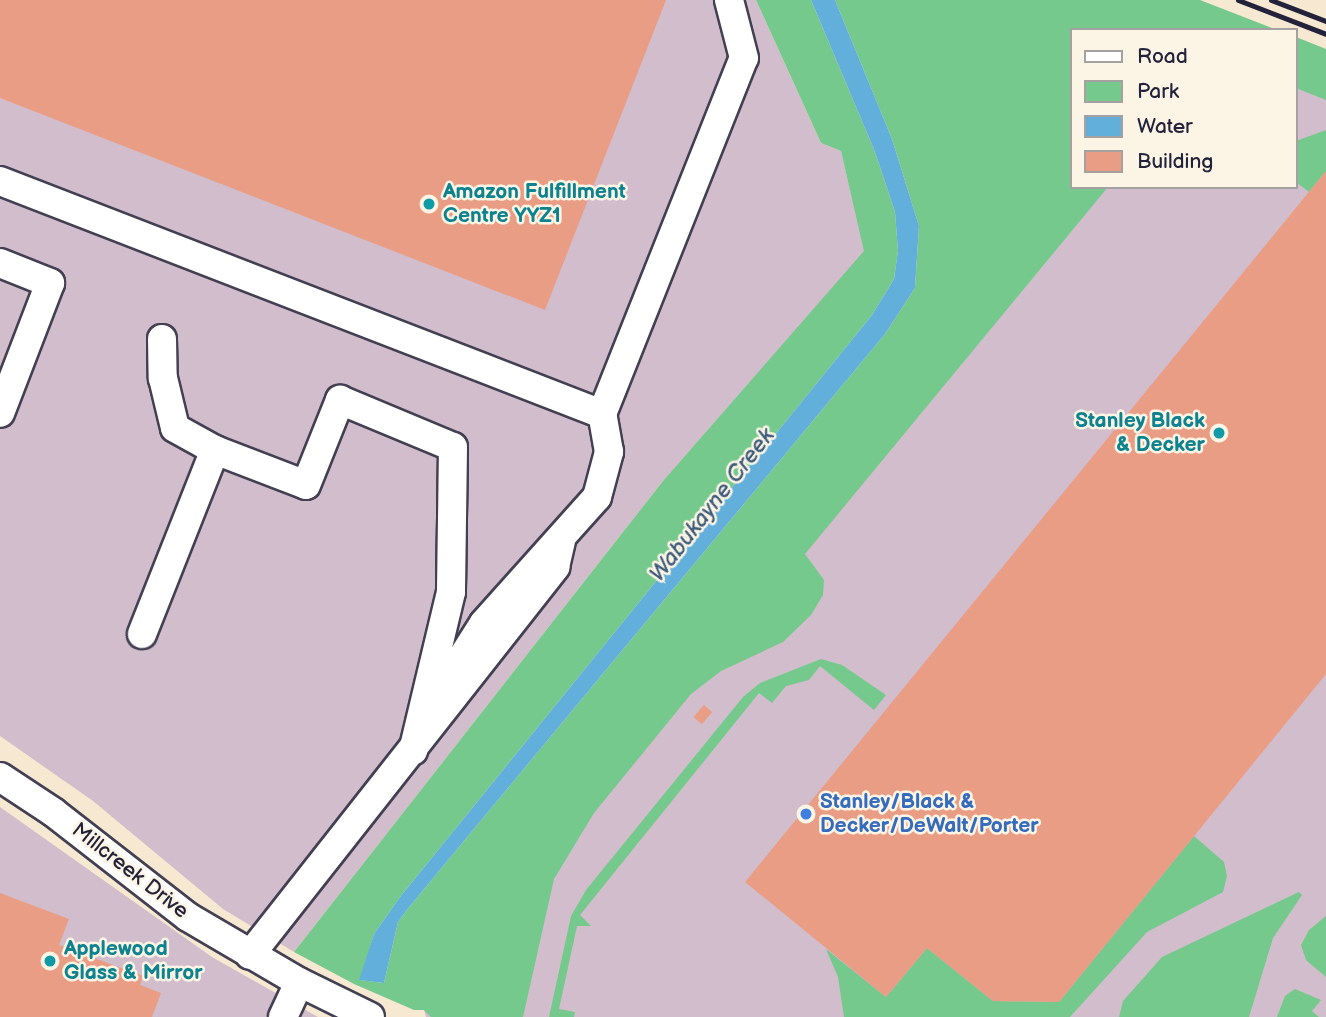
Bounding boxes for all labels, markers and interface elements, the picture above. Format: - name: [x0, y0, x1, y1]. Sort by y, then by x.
- legend: [1070, 28, 1298, 189]
- text: Road: [1137, 44, 1188, 69]
- text: Park: [1137, 79, 1179, 104]
- text: Water: [1137, 114, 1193, 139]
- text: Building: [1137, 149, 1213, 174]
- place label: Amazon Fulfillment Centre YYZ1: [443, 179, 626, 229]
- marker: Amazon Fulfillment Centre YYZ1: [421, 196, 437, 212]
- place label: Stanley Black & Decker: [1075, 408, 1205, 458]
- water label: Wabukayne Creek: [643, 423, 781, 587]
- marker: Stanley Black & Decker: [1211, 425, 1227, 441]
- place label: Stanley/Black & Decker/DeWalt/Porter: [820, 789, 1039, 839]
- marker: Stanley/Black & Decker/DeWalt/Porter: [798, 806, 814, 822]
- street label: Millcreek Drive: [67, 818, 193, 924]
- place label: Applewood Glass & Mirror: [64, 936, 203, 986]
- marker: Applewood Glass & Mirror: [42, 953, 58, 969]

